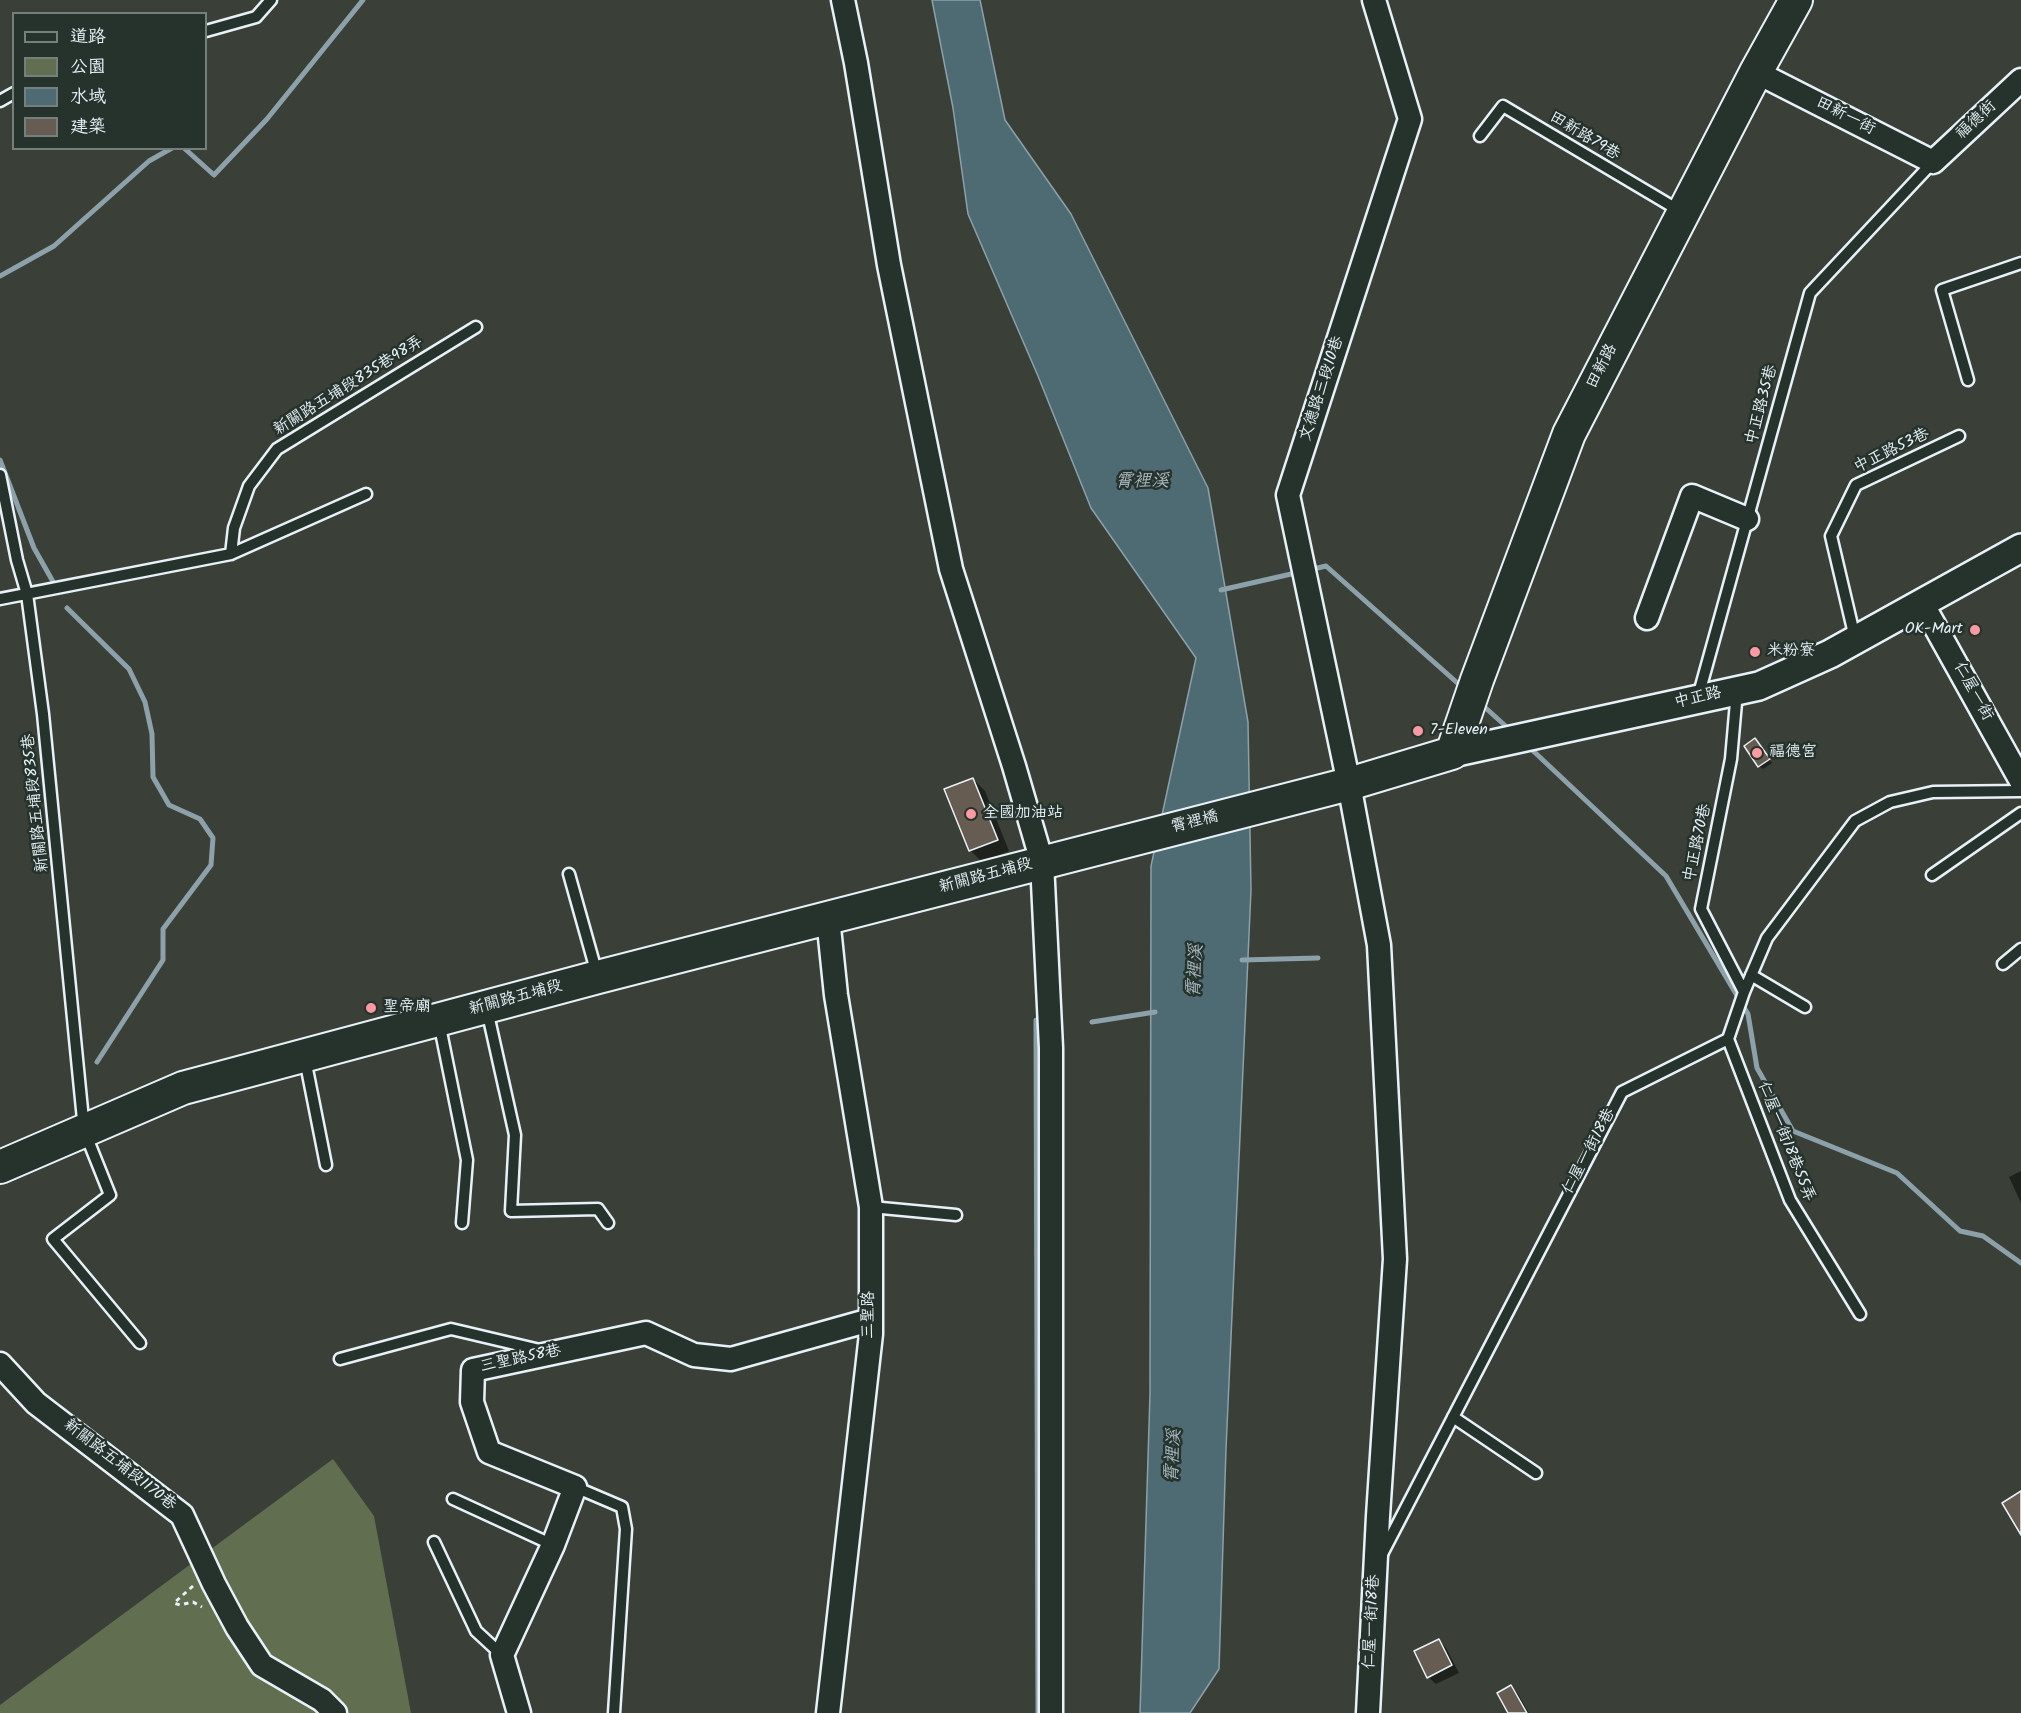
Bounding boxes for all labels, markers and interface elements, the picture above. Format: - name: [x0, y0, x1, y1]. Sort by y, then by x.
- legend: [12, 12, 207, 150]
- text: 道路: [70, 23, 106, 52]
- text: 公園: [70, 53, 106, 82]
- text: 水域: [70, 83, 106, 112]
- street label: 田新一街: [1812, 94, 1878, 140]
- street label: 福德街: [1953, 98, 2001, 144]
- street label: 田新路79巷: [1545, 108, 1623, 166]
- text: 建築: [70, 113, 106, 142]
- street label: 新關路五埔段835巷98弄: [271, 333, 427, 441]
- street label: 文德路三段10巷: [1297, 334, 1349, 444]
- street label: 田新路: [1584, 341, 1622, 393]
- street label: 中正路35巷: [1743, 363, 1783, 447]
- street label: 中正路53巷: [1851, 425, 1933, 479]
- water label: 霄裡溪: [1115, 472, 1169, 494]
- place label: OK-Mart: [1905, 620, 1963, 640]
- marker: OK-Mart: [1968, 623, 1982, 637]
- place label: 米粉寮: [1767, 642, 1815, 662]
- marker: 米粉寮: [1748, 645, 1762, 659]
- street label: 仁屋一街: [1948, 659, 1996, 725]
- street label: 中正路: [1672, 684, 1724, 714]
- place label: 7-Eleven: [1430, 721, 1488, 741]
- marker: 7-Eleven: [1411, 724, 1425, 738]
- street label: 新關路五埔段835巷: [20, 733, 54, 873]
- place label: 福德宮: [1769, 743, 1817, 763]
- marker: 福德宮: [1750, 746, 1764, 760]
- street label: 中正路70巷: [1681, 802, 1717, 884]
- place label: 全國加油站: [983, 804, 1063, 824]
- marker: 全國加油站: [964, 807, 978, 821]
- street label: 霄裡橋: [1169, 808, 1221, 838]
- street label: 新關路五埔段: [937, 855, 1035, 899]
- water label: 霄裡溪: [1185, 943, 1209, 999]
- street label: 新關路五埔段: [467, 977, 565, 1021]
- place label: 聖帝廟: [383, 998, 431, 1018]
- marker: 聖帝廟: [364, 1001, 378, 1015]
- street label: 仁屋一街18巷55弄: [1752, 1079, 1818, 1205]
- street label: 仁屋一街18巷: [1559, 1106, 1621, 1198]
- street label: 三聖路: [860, 1291, 880, 1339]
- street label: 三聖路58巷: [479, 1342, 563, 1378]
- street label: 新關路五埔段1170巷: [59, 1416, 179, 1516]
- water label: 霄裡溪: [1163, 1428, 1187, 1484]
- street label: 仁屋一街18巷: [1361, 1574, 1385, 1670]

